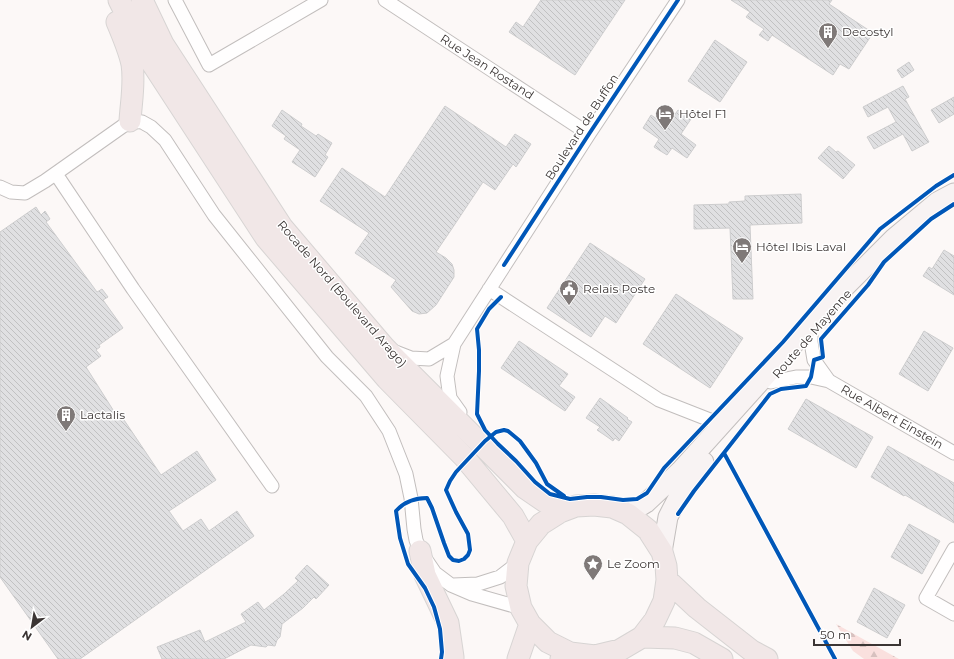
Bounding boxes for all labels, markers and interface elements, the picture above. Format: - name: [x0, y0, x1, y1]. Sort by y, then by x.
- building icon: Decostyl: [817, 21, 839, 49]
- place label: Decostyl: [842, 24, 893, 39]
- street label: Rue Jean Rostand: [438, 31, 537, 102]
- street label: Boulevard de Buffon: [542, 71, 622, 183]
- hotel icon: Hôtel F1: [654, 103, 676, 131]
- place label: Hôtel F1: [679, 106, 727, 121]
- street label: Rocade Nord (Boulevard Arago): [274, 217, 410, 370]
- hotel icon: Hôtel Ibis Laval: [731, 236, 753, 264]
- place label: Hôtel Ibis Laval: [756, 239, 846, 254]
- public building icon: Relais Poste: [558, 278, 580, 306]
- place label: Relais Poste: [583, 281, 655, 296]
- street label: Route de Mayenne: [769, 286, 854, 381]
- street label: Rue Albert Einstein: [838, 381, 946, 452]
- building icon: Lactalis: [55, 404, 77, 432]
- place label: Lactalis: [80, 407, 125, 422]
- place icon: Le Zoom: [582, 553, 604, 581]
- place label: Le Zoom: [607, 556, 660, 571]
- north arrow: [12, 607, 52, 647]
- scale bar: [814, 621, 900, 647]
- text: N: [19, 627, 34, 644]
- text: 50 m: [820, 627, 851, 642]

